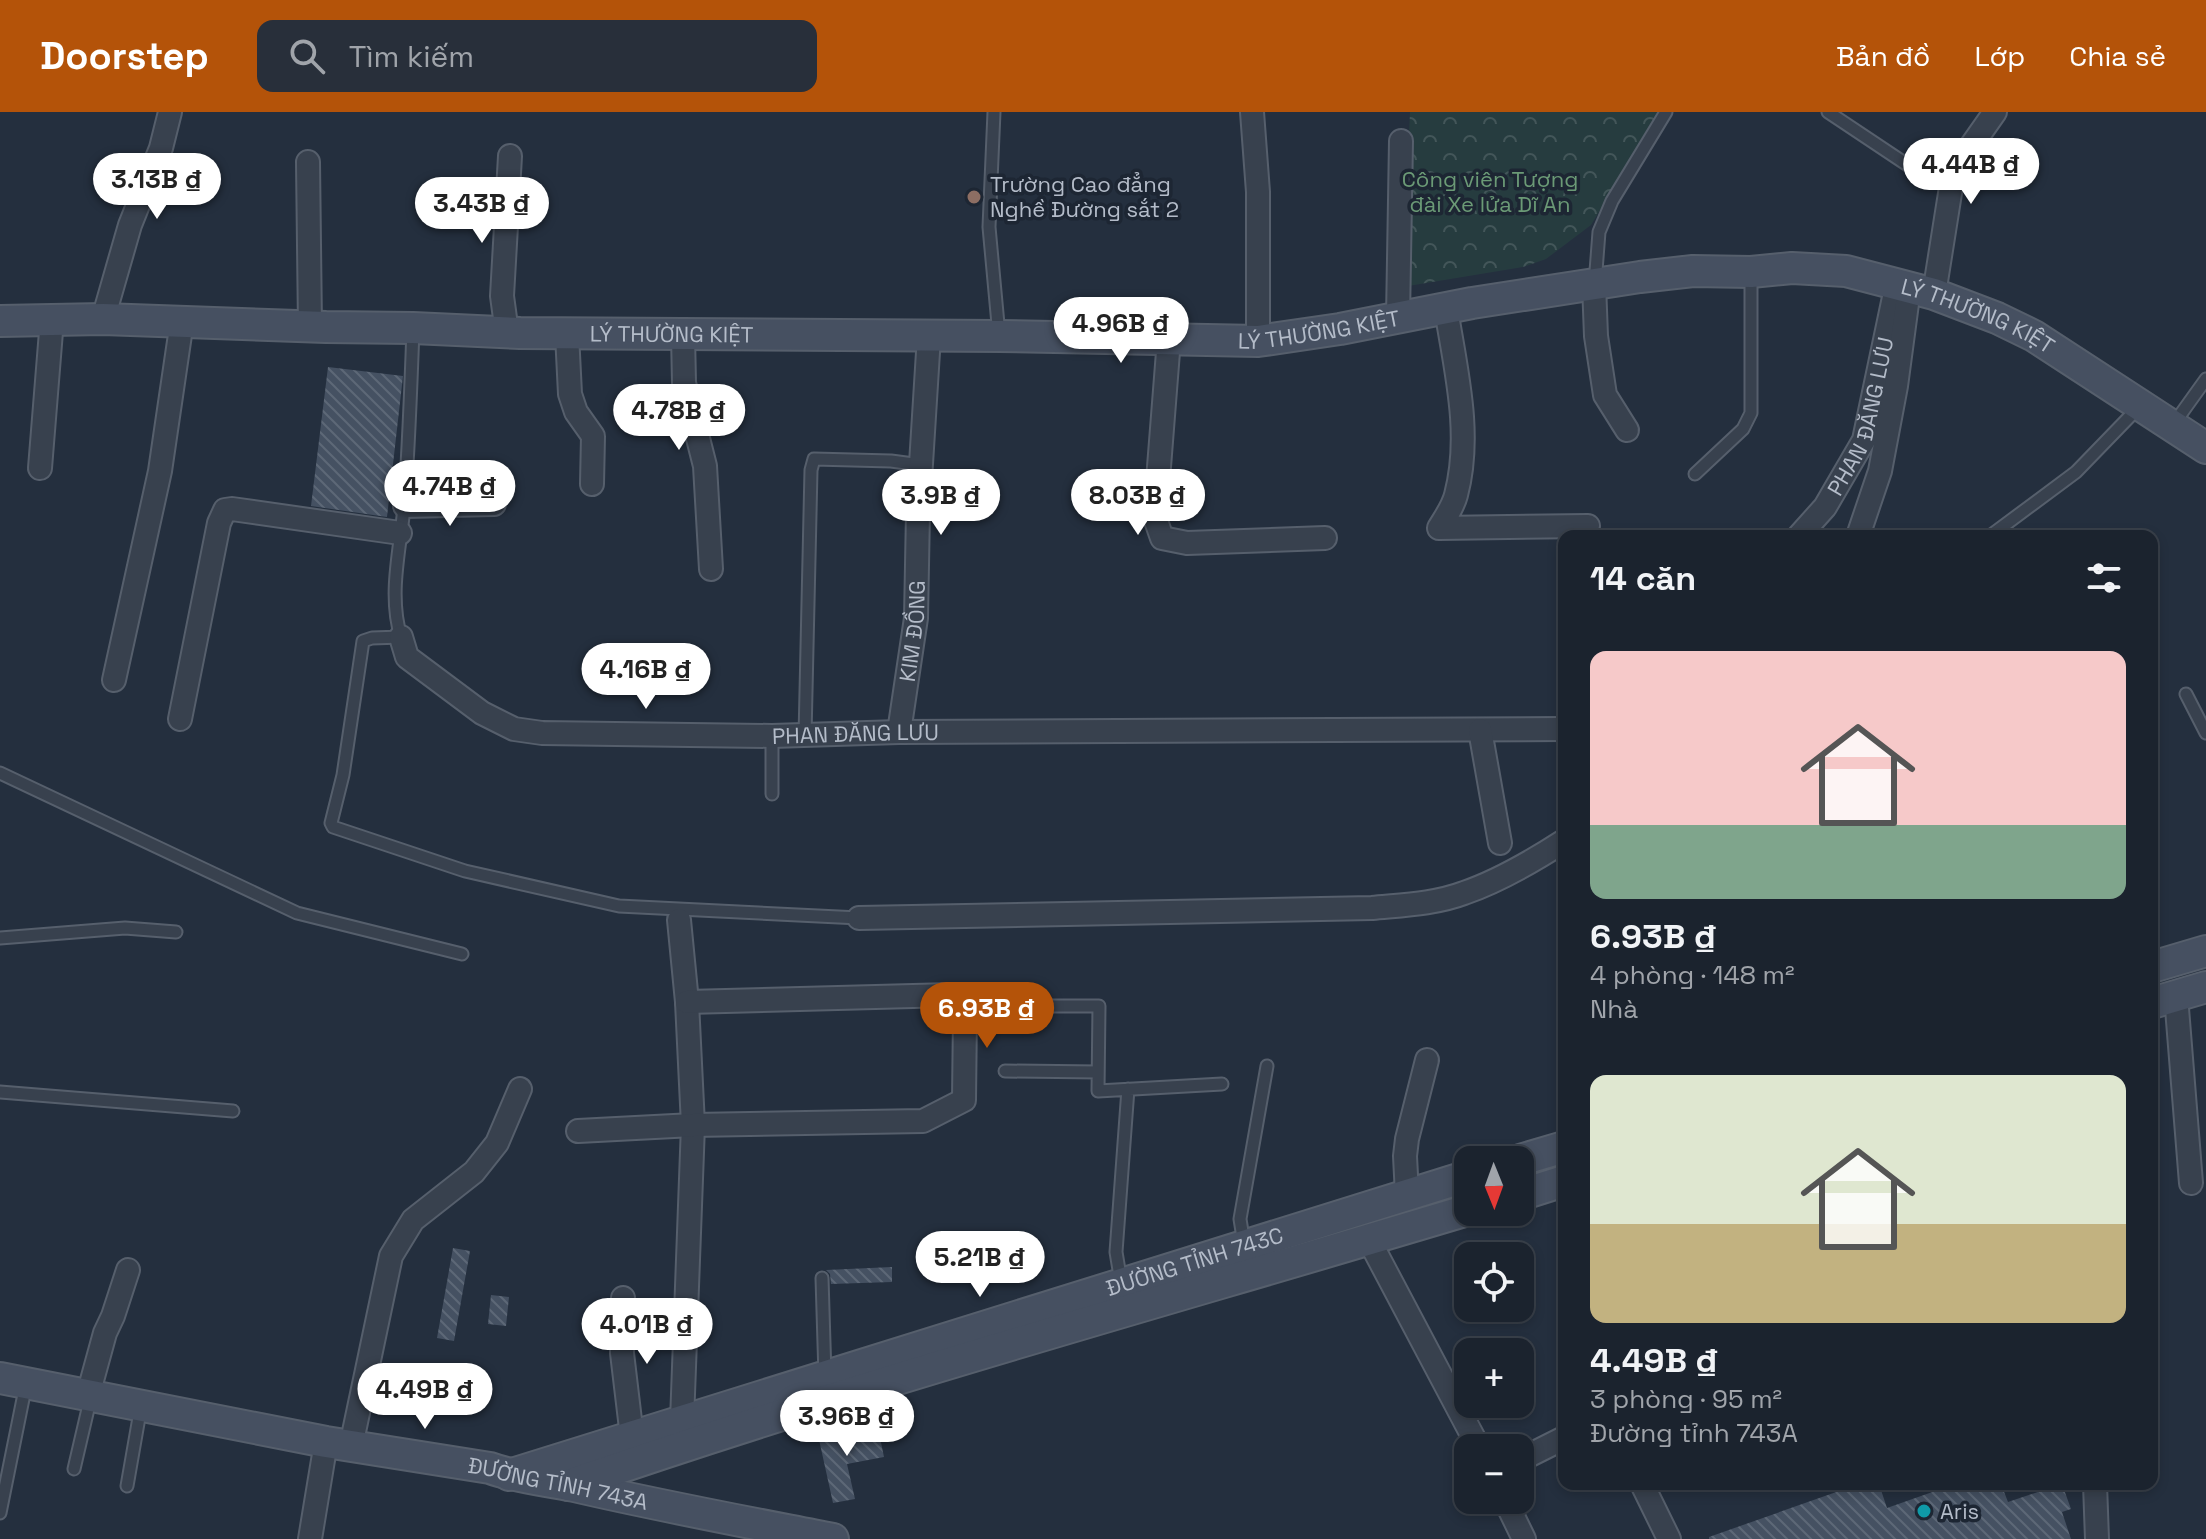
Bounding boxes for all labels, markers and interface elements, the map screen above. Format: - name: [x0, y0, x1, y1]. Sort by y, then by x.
- search box: [257, 20, 817, 92]
- text: Doorstep: [40, 32, 209, 80]
- icon: search: [285, 34, 329, 78]
- text: Tìm kiếm: [349, 37, 474, 76]
- text: Bản đồ: [1836, 38, 1930, 74]
- text: Lớp: [1974, 38, 2025, 74]
- text: Chia sẻ: [2069, 38, 2166, 74]
- pin: 4.44B ₫: [1897, 138, 2045, 206]
- text: 4.44B ₫: [1921, 147, 2021, 181]
- pin: 3.13B ₫: [83, 153, 231, 221]
- text: 3.13B ₫: [111, 162, 203, 196]
- park label: Công viên Tượng đài Xe lửa Dĩ An: [1402, 165, 1578, 218]
- place label: Trường Cao đẳng Nghề Đường sắt 2: [990, 170, 1179, 223]
- pin: 3.43B ₫: [408, 177, 556, 245]
- text: 3.43B ₫: [433, 186, 531, 220]
- marker: Trường Cao đẳng Nghề Đường sắt 2: [965, 188, 983, 206]
- street label: LÝ THƯỜNG KIỆT: [1898, 272, 2060, 360]
- pin: 4.96B ₫: [1047, 297, 1195, 365]
- street label: LÝ THƯỜNG KIỆT: [1238, 304, 1402, 355]
- text: 4.96B ₫: [1072, 306, 1170, 340]
- street label: LÝ THƯỜNG KIỆT: [590, 319, 754, 348]
- street label: PHAN ĐĂNG LƯU: [1821, 334, 1899, 501]
- pin: 4.78B ₫: [605, 384, 753, 452]
- text: 4.78B ₫: [631, 393, 727, 427]
- pin: 4.74B ₫: [376, 460, 524, 528]
- text: 4.74B ₫: [402, 469, 498, 503]
- pin: 3.9B ₫: [876, 469, 1006, 537]
- pin: 8.03B ₫: [1064, 469, 1212, 537]
- text: 3.9B ₫: [900, 478, 982, 512]
- text: 8.03B ₫: [1089, 478, 1187, 512]
- icon: filters: [2082, 556, 2126, 600]
- text: 14 căn: [1590, 557, 1696, 600]
- street label: KIM ĐỒNG: [893, 580, 931, 684]
- pin: 4.16B ₫: [572, 643, 720, 711]
- text: 4.16B ₫: [600, 652, 692, 686]
- icon: home: [1786, 703, 1930, 847]
- street label: PHAN ĐĂNG LƯU: [772, 718, 939, 750]
- text: 6.93B ₫: [1590, 915, 1718, 958]
- text: 4 phòng · 148 m²: [1590, 958, 1794, 992]
- pin: 6.93B ₫: [913, 982, 1061, 1050]
- text: 6.93B ₫: [938, 991, 1036, 1025]
- text: Nhà: [1590, 992, 1638, 1026]
- icon: home: [1786, 1127, 1930, 1271]
- north arrow: [1454, 1146, 1534, 1226]
- map controls: [1454, 1146, 1534, 1514]
- street label: ĐƯỜNG TỈNH 743C: [1102, 1221, 1286, 1302]
- pin: 5.21B ₫: [906, 1231, 1054, 1299]
- text: 5.21B ₫: [934, 1240, 1026, 1274]
- button: locate: [1454, 1242, 1534, 1322]
- pin: 4.01B ₫: [573, 1298, 721, 1366]
- text: 4.01B ₫: [600, 1307, 694, 1341]
- button: +: [1454, 1338, 1534, 1418]
- text: 4.49B ₫: [1590, 1339, 1720, 1382]
- pin: 4.49B ₫: [351, 1363, 499, 1431]
- text: 4.49B ₫: [375, 1372, 475, 1406]
- text: 3 phòng · 95 m²: [1590, 1382, 1782, 1416]
- pin: 3.96B ₫: [773, 1390, 921, 1458]
- text: 3.96B ₫: [798, 1399, 896, 1433]
- text: Đường tỉnh 743A: [1590, 1416, 1798, 1450]
- button: −: [1454, 1434, 1534, 1514]
- street label: ĐƯỜNG TỈNH 743A: [466, 1451, 651, 1516]
- place label: Aris: [1940, 1497, 1979, 1525]
- marker: Aris: [1915, 1502, 1933, 1520]

